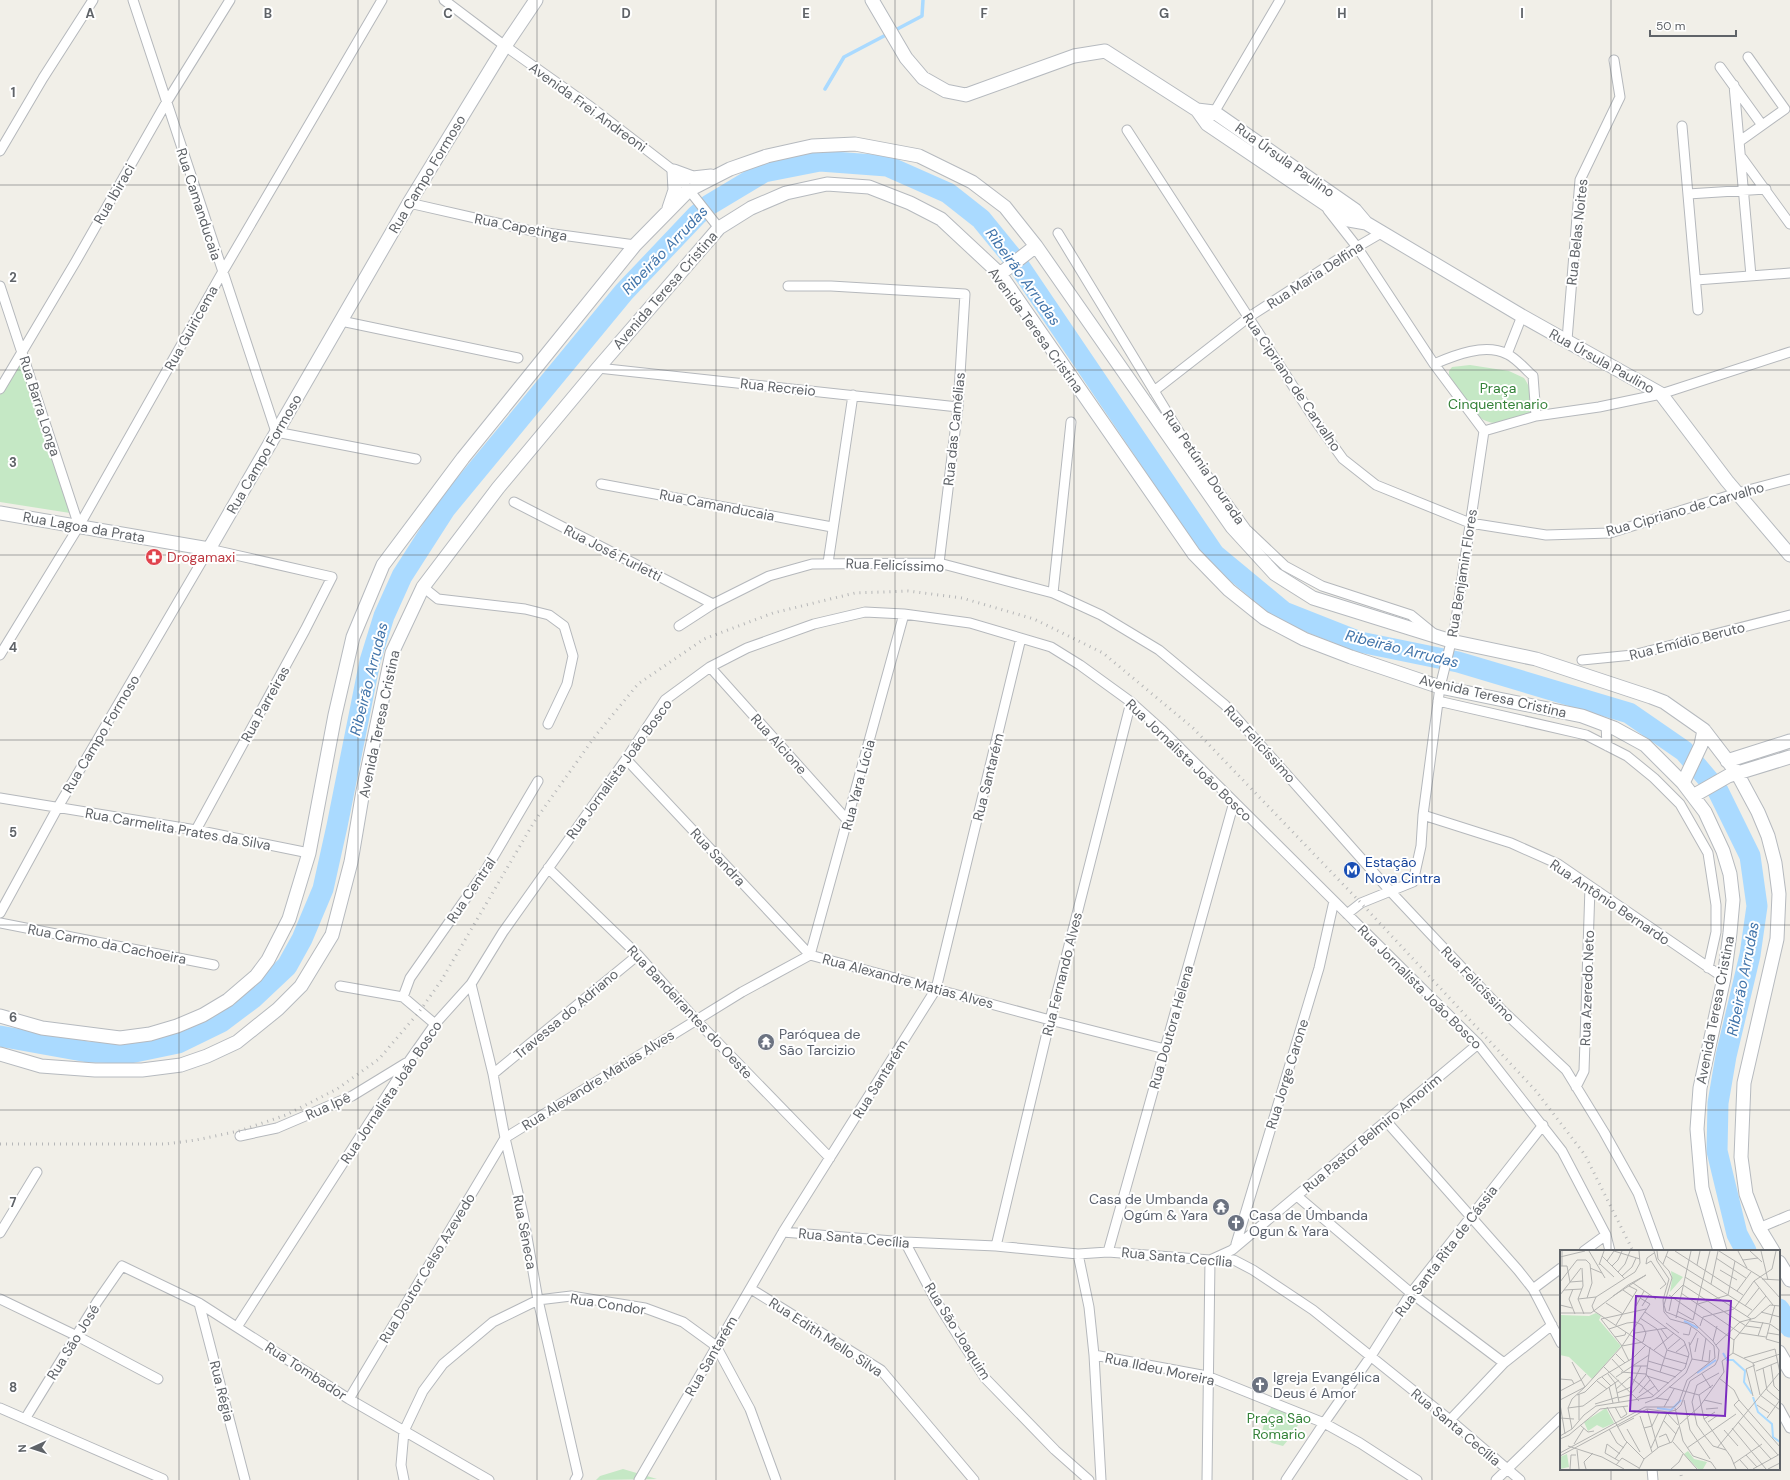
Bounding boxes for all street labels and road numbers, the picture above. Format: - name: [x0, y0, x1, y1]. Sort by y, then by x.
- street label: Avenida Frei Andreoni: [526, 58, 650, 156]
- street label: Rua Campo Formoso: [384, 111, 470, 237]
- street label: Rua Úrsula Paulino: [1232, 119, 1338, 201]
- street label: Rua Camanducaia: [172, 146, 226, 262]
- street label: Rua Ibiraci: [89, 160, 139, 228]
- street label: Rua Belas Noites: [1562, 178, 1592, 286]
- street label: Rua Capetinga: [473, 209, 569, 245]
- street label: Avenida Teresa Cristina: [609, 227, 721, 353]
- street label: Rua Maria Delfina: [1263, 237, 1367, 313]
- street label: Avenida Teresa Cristina: [984, 264, 1088, 396]
- street label: Rua Guiricema: [160, 282, 222, 374]
- street label: Rua Cipriano de Carvalho: [1239, 309, 1345, 455]
- street label: Rua Úrsula Paulino: [1546, 325, 1658, 397]
- street label: Rua Barra Longa: [15, 354, 65, 458]
- street label: Rua das Camélias: [939, 371, 969, 487]
- street label: Rua Recreio: [739, 374, 817, 400]
- street label: Rua Campo Formoso: [222, 391, 306, 517]
- street label: Rua Petúnia Dourada: [1159, 406, 1249, 528]
- street label: Rua Cipriano de Carvalho: [1604, 478, 1766, 540]
- street label: Rua Camanducaia: [658, 485, 776, 525]
- street label: Rua Lagoa da Prata: [21, 507, 147, 547]
- street label: Rua Benjamin Flores: [1443, 508, 1481, 638]
- street label: Rua José Furletti: [561, 521, 665, 585]
- street label: Rua Felicíssimo: [845, 554, 945, 576]
- street label: Rua Emídio Beruto: [1627, 618, 1747, 664]
- street label: Avenida Teresa Cristina: [355, 648, 403, 800]
- street label: Rua Parreiras: [237, 663, 293, 745]
- street label: Avenida Teresa Cristina: [1418, 670, 1568, 722]
- street label: Rua Campo Formoso: [58, 671, 144, 797]
- street label: Rua Jornalista João Bosco: [562, 695, 676, 843]
- street label: Rua Jornalista João Bosco: [1122, 695, 1256, 825]
- street label: Rua Felicíssimo: [1220, 701, 1300, 787]
- street label: Rua Alcione: [747, 710, 811, 778]
- street label: Rua Santarém: [968, 731, 1008, 823]
- street label: Rua Yara Lúcia: [837, 738, 879, 832]
- street label: Rua Carmelita Prates da Silva: [84, 804, 272, 854]
- street label: Rua Sandra: [687, 824, 749, 890]
- street label: Rua Central: [443, 854, 499, 926]
- street label: Rua Antônio Bernardo: [1546, 855, 1674, 949]
- street label: Rua Fernando Alves: [1038, 910, 1086, 1038]
- street label: Rua Carmo da Cachoeira: [26, 920, 188, 968]
- street label: Rua Jornalista João Bosco: [1354, 921, 1486, 1053]
- street label: Rua Azeredo Neto: [1576, 930, 1598, 1046]
- street label: Avenida Teresa Cristina: [1692, 934, 1738, 1086]
- street label: Rua Bandeirantes do Oeste: [623, 941, 757, 1083]
- street label: Rua Felicíssimo: [1437, 942, 1519, 1026]
- street label: Rua Alexandre Matias Alves: [820, 949, 996, 1013]
- street label: Rua Doutora Helena: [1145, 963, 1197, 1091]
- street label: Travessa do Adriano: [510, 965, 622, 1063]
- street label: Rua Jornalista João Bosco: [336, 1017, 446, 1167]
- street label: Rua Jorge Carone: [1262, 1017, 1312, 1131]
- street label: Rua Alexandre Matias Alves: [518, 1026, 678, 1134]
- street label: Rua Santarém: [849, 1036, 911, 1122]
- street label: Rua Pastor Belmiro Amorim: [1299, 1070, 1445, 1196]
- street label: Rua Ipê: [303, 1088, 353, 1124]
- street label: Rua Santa Rita de Cássia: [1391, 1182, 1501, 1320]
- street label: Rua Doutor Celso Azevedo: [375, 1190, 479, 1346]
- street label: Rua Sêneca: [509, 1193, 541, 1271]
- street label: Rua Santa Cecília: [798, 1224, 910, 1252]
- street label: Rua Santa Cecília: [1121, 1243, 1233, 1271]
- street label: Rua São Joaquim: [921, 1279, 995, 1383]
- street label: Rua Condor: [569, 1289, 647, 1319]
- street label: Rua Edith Mello Silva: [766, 1293, 886, 1381]
- street label: Rua São José: [43, 1301, 103, 1383]
- street label: Rua Santarém: [681, 1313, 741, 1399]
- street label: Rua Tombador: [262, 1338, 350, 1404]
- street label: Rua Ildeu Moreira: [1104, 1349, 1216, 1389]
- street label: Rua Régia: [206, 1359, 238, 1423]
- street label: Rua Santa Cecília: [1408, 1384, 1504, 1470]

